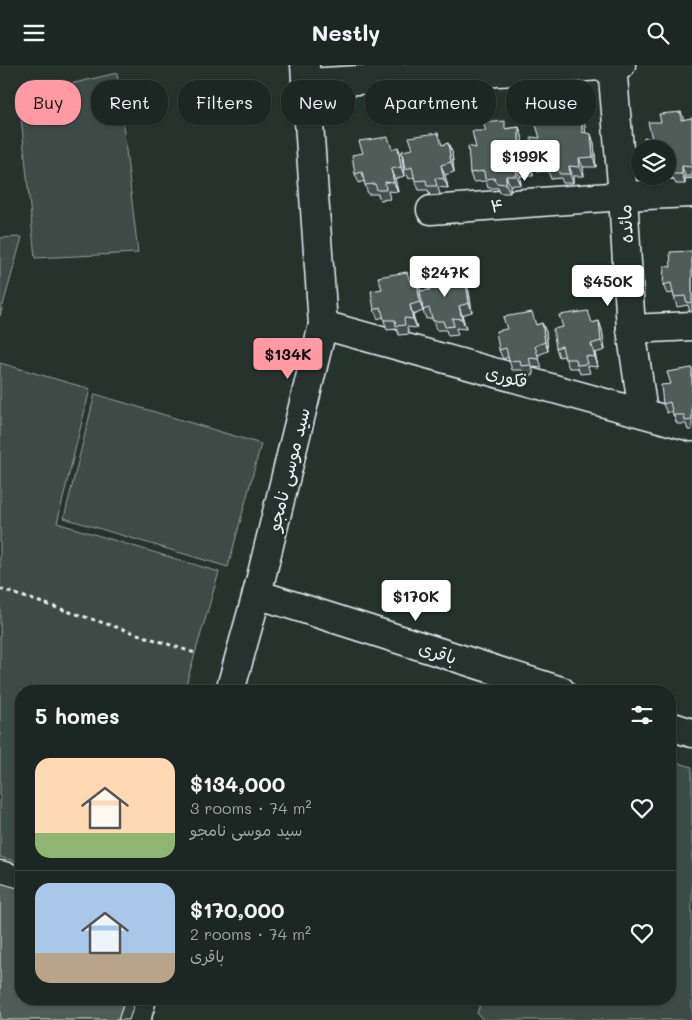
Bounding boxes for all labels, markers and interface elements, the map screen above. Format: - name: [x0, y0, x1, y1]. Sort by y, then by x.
- text: Nestly: [312, 18, 380, 47]
- icon: menu: [20, 19, 48, 47]
- icon: search: [644, 19, 672, 47]
- chip: Buy: [15, 80, 81, 125]
- chip: Rent: [91, 80, 168, 125]
- chip: Filters: [178, 80, 271, 125]
- chip: New: [281, 80, 355, 125]
- chip: Apartment: [365, 80, 496, 125]
- chip: House: [506, 80, 596, 125]
- pin: $199K: [490, 139, 560, 182]
- map controls: [631, 140, 676, 185]
- button: layers: [631, 140, 676, 185]
- text: $199K: [502, 145, 548, 166]
- street label: ۴: [489, 193, 505, 217]
- street label: مائده: [612, 204, 638, 244]
- pin: $247K: [410, 255, 480, 298]
- text: $247K: [421, 261, 469, 282]
- pin: $450K: [573, 265, 643, 307]
- text: $450K: [583, 270, 633, 291]
- pin: $134K: [253, 337, 323, 380]
- text: $134K: [264, 343, 312, 364]
- street label: فکوری: [483, 359, 531, 393]
- street label: سید موسی نامجو: [261, 405, 315, 535]
- pin: $170K: [381, 579, 451, 622]
- text: $170K: [393, 585, 439, 606]
- street label: باقری: [416, 635, 460, 669]
- icon: filters: [628, 701, 656, 729]
- text: 5 homes: [35, 702, 120, 729]
- text: $134,000: [190, 770, 285, 797]
- icon: home: [75, 778, 135, 838]
- icon: heart: [628, 794, 656, 822]
- text: 3 rooms · 74 m²: [190, 797, 311, 818]
- text: سید موسی نامجو: [190, 819, 302, 840]
- text: $170,000: [190, 896, 284, 923]
- icon: home: [75, 903, 135, 963]
- icon: heart: [628, 919, 656, 947]
- text: 2 rooms · 74 m²: [190, 923, 311, 944]
- text: باقری: [190, 945, 224, 966]

